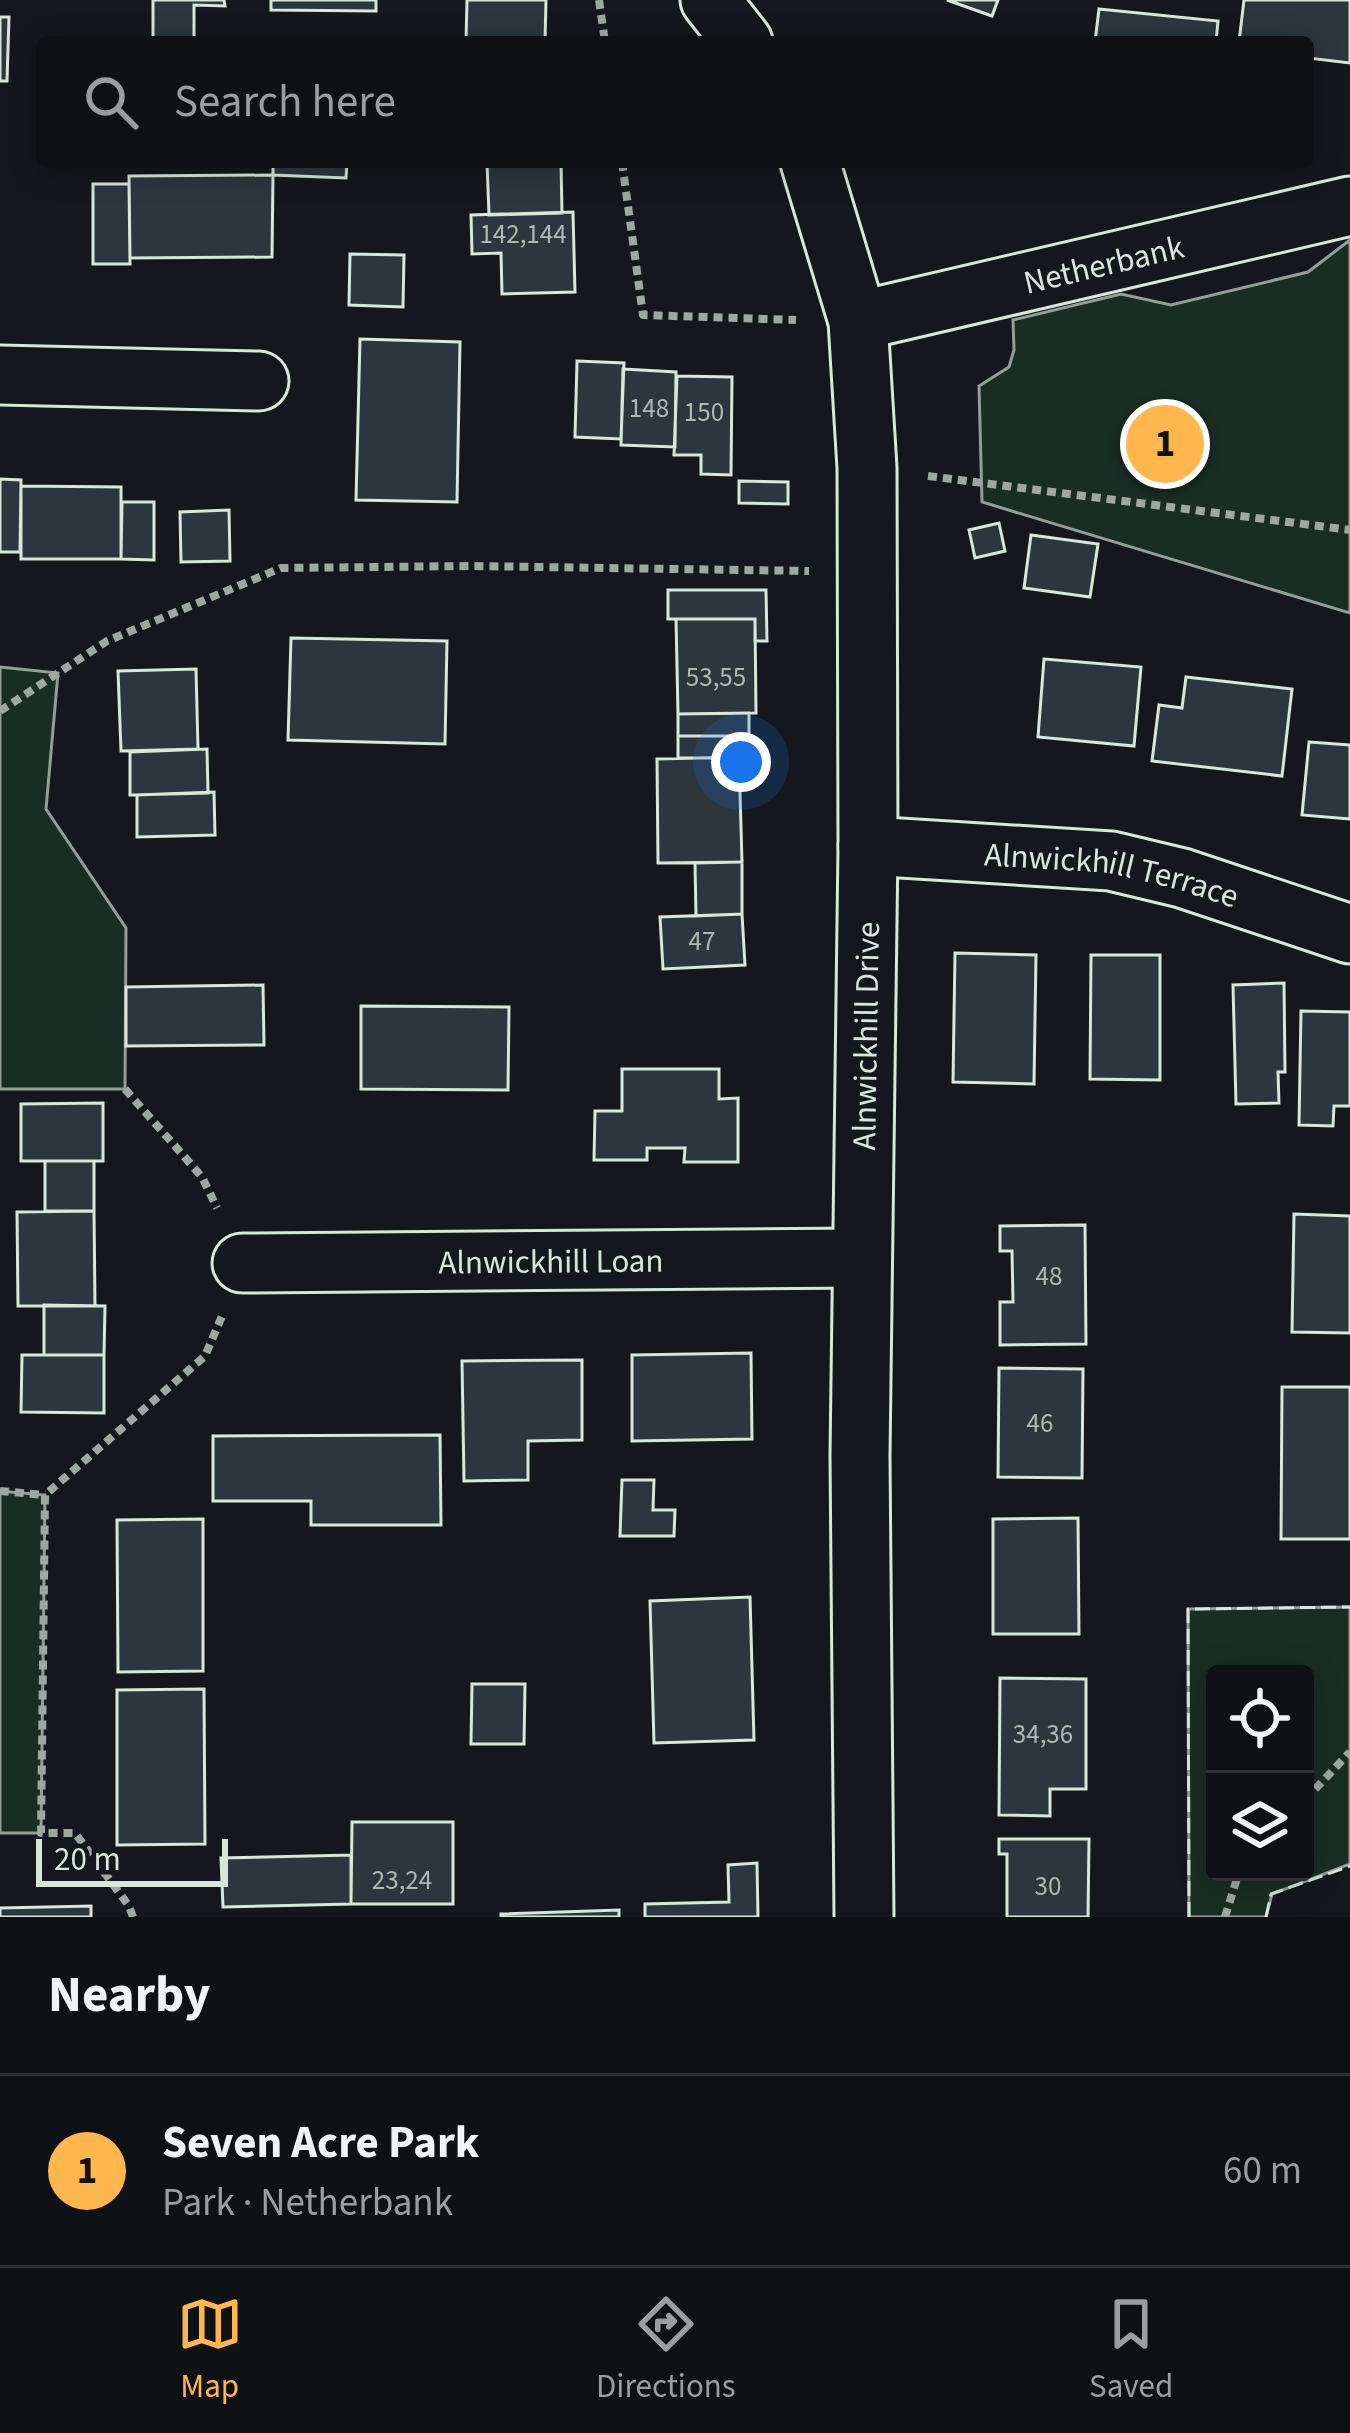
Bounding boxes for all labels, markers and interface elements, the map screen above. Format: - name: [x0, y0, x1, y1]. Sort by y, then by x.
- search box: [36, 36, 1314, 168]
- icon: search: [78, 69, 144, 135]
- text: Search here: [174, 70, 396, 134]
- house number: 142,144: [479, 215, 567, 254]
- street label: Netherbank: [1019, 224, 1189, 307]
- house number: 148: [629, 389, 669, 428]
- house number: 150: [684, 393, 724, 432]
- pin: 1: [1126, 399, 1204, 489]
- house number: 53,55: [686, 658, 746, 697]
- your location: [711, 732, 771, 792]
- street label: Alnwickhill Terrace: [983, 831, 1245, 920]
- street label: Alnwickhill Drive: [841, 921, 892, 1151]
- house number: 47: [689, 922, 715, 961]
- street label: Alnwickhill Loan: [438, 1238, 664, 1286]
- house number: 48: [1036, 1257, 1062, 1296]
- house number: 46: [1027, 1404, 1053, 1443]
- map controls: [1206, 1665, 1314, 1881]
- button: locate: [1206, 1665, 1314, 1773]
- house number: 34,36: [1013, 1715, 1073, 1754]
- button: layers: [1206, 1773, 1314, 1881]
- scale bar: [36, 1833, 228, 1886]
- text: 20 m: [54, 1836, 121, 1883]
- house number: 23,24: [372, 1861, 432, 1900]
- house number: 30: [1035, 1867, 1061, 1906]
- text: Nearby: [48, 1959, 210, 2031]
- text: Seven Acre Park: [162, 2111, 480, 2175]
- text: 1: [77, 2143, 97, 2199]
- text: 60 m: [1223, 2143, 1302, 2199]
- text: Park · Netherbank: [162, 2175, 453, 2231]
- tab: Map: [177, 2291, 243, 2410]
- tab: Directions: [596, 2291, 736, 2410]
- tab: Saved: [1089, 2291, 1173, 2410]

